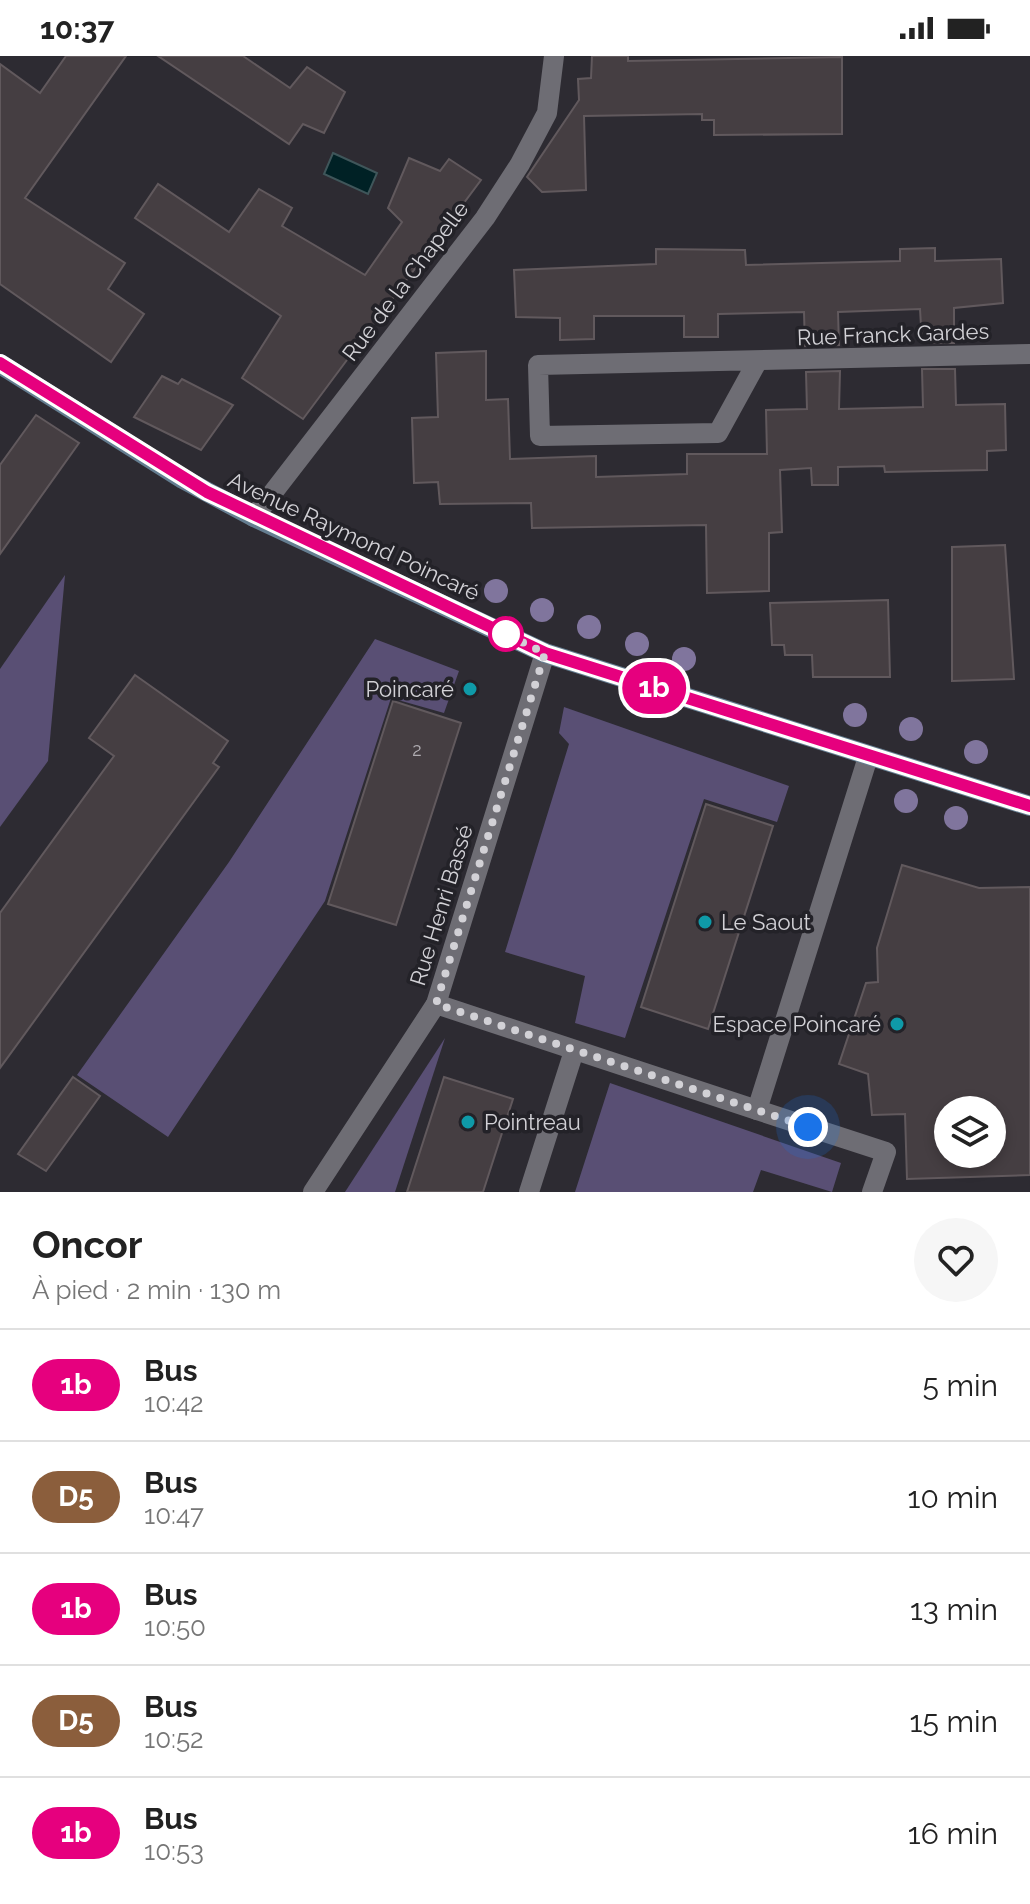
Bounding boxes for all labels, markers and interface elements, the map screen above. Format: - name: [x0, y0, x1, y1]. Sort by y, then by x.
- text: 10:37: [40, 11, 114, 46]
- street label: Rue de la Chapelle: [337, 196, 473, 366]
- street label: Rue Franck Gardes: [797, 318, 989, 350]
- street label: Avenue Raymond Poincaré: [224, 466, 484, 606]
- unlabelled marker: [489, 617, 523, 651]
- line badge: 1b: [618, 662, 690, 714]
- text: 1b: [638, 671, 670, 704]
- place label: Poincaré: [365, 676, 454, 702]
- marker: Poincaré: [461, 680, 479, 698]
- house number: 2: [412, 739, 422, 760]
- street label: Rue Henri Bassé: [404, 822, 478, 988]
- place label: Le Saout: [721, 909, 812, 935]
- marker: Le Saout: [696, 913, 714, 931]
- place label: Espace Poincaré: [712, 1011, 881, 1037]
- marker: Espace Poincaré: [888, 1015, 906, 1033]
- map controls: [934, 1096, 1006, 1168]
- button: layers: [934, 1096, 1006, 1168]
- your location: [788, 1107, 828, 1147]
- place label: Pointreau: [484, 1109, 581, 1135]
- marker: Pointreau: [459, 1113, 477, 1131]
- button: heart: [914, 1218, 998, 1302]
- text: Oncor: [32, 1222, 142, 1267]
- text: À pied · 2 min · 130 m: [32, 1275, 281, 1305]
- text: Bus: [144, 1353, 198, 1388]
- text: 1b: [60, 1368, 92, 1401]
- text: 5 min: [922, 1368, 998, 1403]
- text: 10:42: [144, 1388, 204, 1418]
- text: Bus: [144, 1465, 198, 1500]
- text: D5: [58, 1480, 94, 1513]
- text: 10 min: [908, 1480, 998, 1515]
- text: 10:47: [144, 1500, 204, 1530]
- text: Bus: [144, 1577, 198, 1612]
- text: 1b: [60, 1592, 92, 1625]
- text: 13 min: [910, 1592, 998, 1627]
- text: 10:50: [144, 1612, 206, 1642]
- text: Bus: [144, 1689, 198, 1724]
- text: D5: [58, 1704, 94, 1737]
- text: 15 min: [910, 1704, 998, 1739]
- text: 10:52: [144, 1724, 204, 1754]
- text: Bus: [144, 1801, 198, 1836]
- text: 1b: [60, 1816, 92, 1849]
- text: 16 min: [908, 1816, 998, 1851]
- text: 10:53: [144, 1836, 204, 1866]

